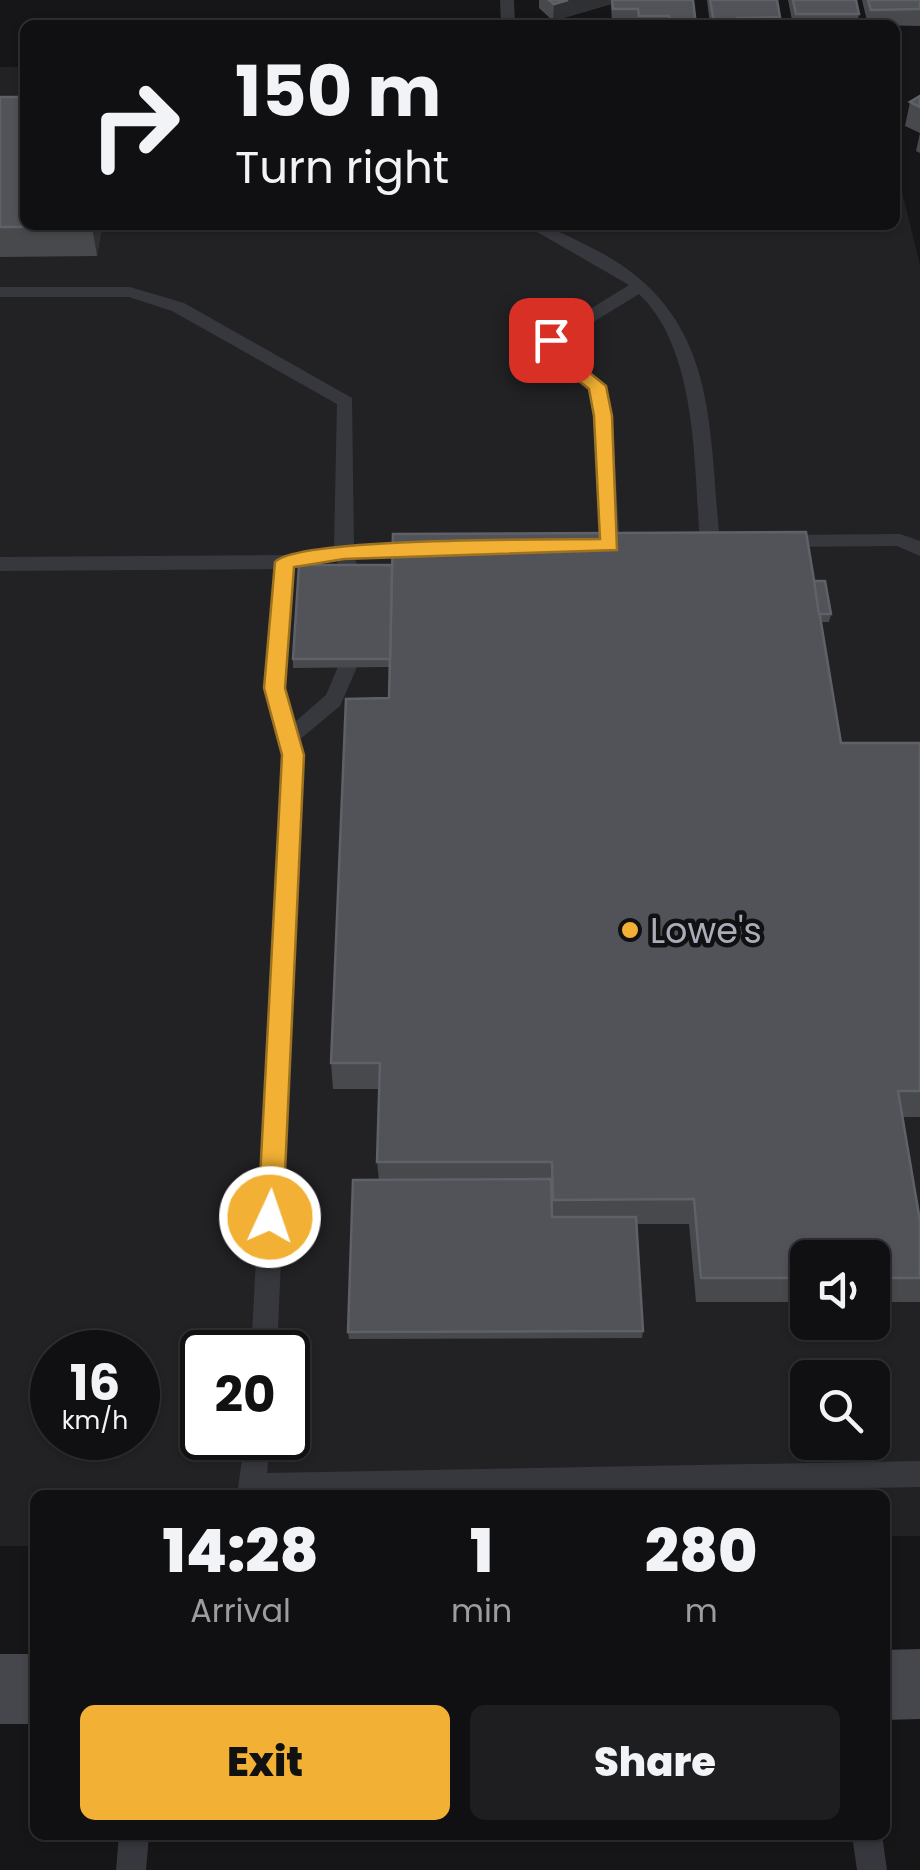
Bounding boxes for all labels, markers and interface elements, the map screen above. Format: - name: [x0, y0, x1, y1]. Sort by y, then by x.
- text: 150 m: [235, 42, 441, 141]
- icon: right: [70, 60, 200, 190]
- text: Turn right: [235, 136, 449, 199]
- pin: [509, 298, 594, 383]
- icon: arrive: [524, 313, 579, 368]
- place label: Lowe's: [650, 906, 762, 955]
- marker: Lowe's: [619, 919, 641, 941]
- position arrow: [218, 1165, 322, 1269]
- map controls: [790, 1240, 890, 1460]
- button: sound: [790, 1240, 890, 1340]
- speed limit sign: 20: [180, 1330, 310, 1460]
- text: 16: [70, 1347, 120, 1418]
- button: search: [790, 1360, 890, 1460]
- text: km/h: [62, 1403, 128, 1438]
- text: 14:28: [162, 1509, 319, 1593]
- text: 1: [470, 1509, 493, 1593]
- text: 280: [645, 1509, 758, 1593]
- text: Arrival: [190, 1588, 291, 1633]
- text: min: [451, 1588, 512, 1633]
- text: m: [685, 1588, 718, 1633]
- button: Exit: [80, 1705, 450, 1820]
- button: Share: [470, 1705, 840, 1820]

